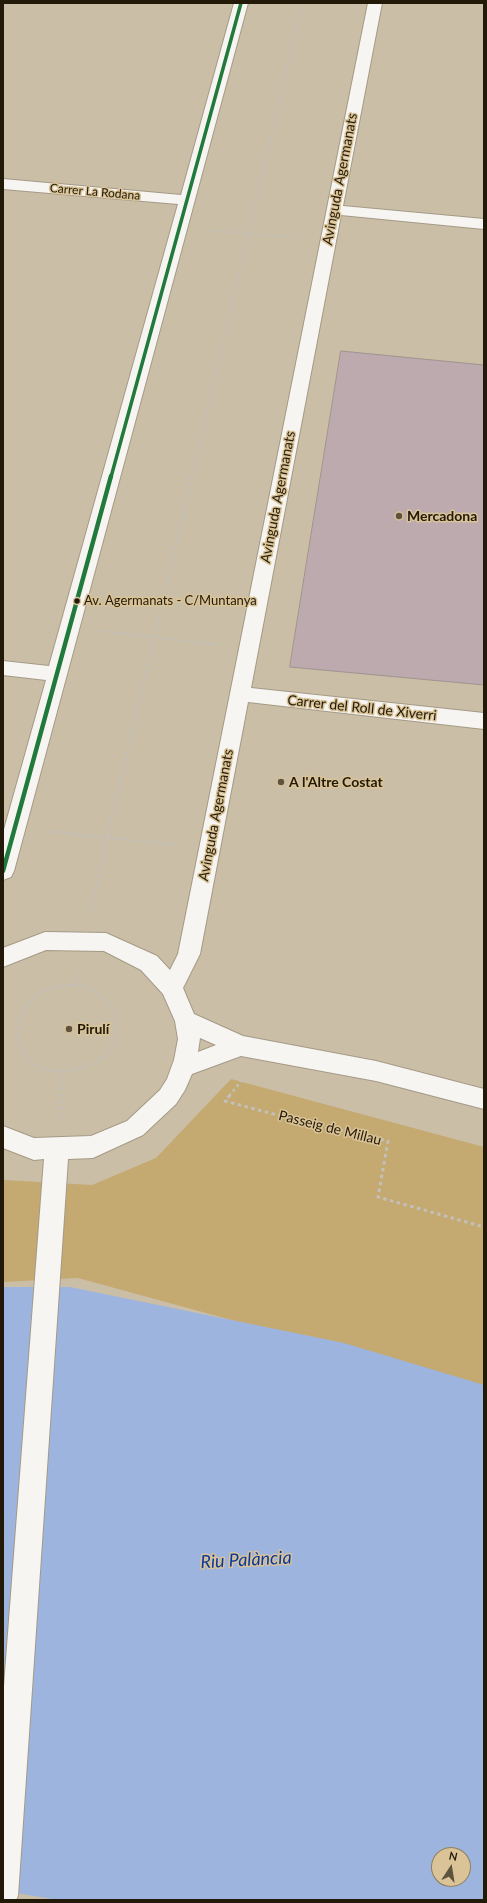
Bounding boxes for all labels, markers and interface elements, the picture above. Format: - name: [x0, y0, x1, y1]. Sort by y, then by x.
- street label: Avinguda Agermanats: [319, 112, 361, 246]
- street label: Carrer La Rodana: [49, 181, 141, 203]
- street label: Avinguda Agermanats: [257, 430, 299, 564]
- place label: Mercadona: [407, 508, 477, 524]
- marker: Mercadona: [394, 511, 404, 521]
- place label: Av. Agermanats - C/Muntanya: [84, 593, 257, 609]
- marker: Av. Agermanats - C/Muntanya: [72, 596, 82, 606]
- street label: Carrer del Roll de Xiverri: [286, 692, 438, 724]
- street label: Avinguda Agermanats: [195, 748, 237, 882]
- place label: A l'Altre Costat: [289, 774, 383, 790]
- marker: A l'Altre Costat: [276, 777, 286, 787]
- place label: Pirulí: [77, 1021, 109, 1037]
- marker: Pirulí: [64, 1024, 74, 1034]
- street label: Passeig de Millau: [277, 1107, 383, 1149]
- water label: Riu Palància: [200, 1547, 292, 1573]
- north arrow: [431, 1847, 471, 1887]
- text: N: [448, 1849, 459, 1863]

